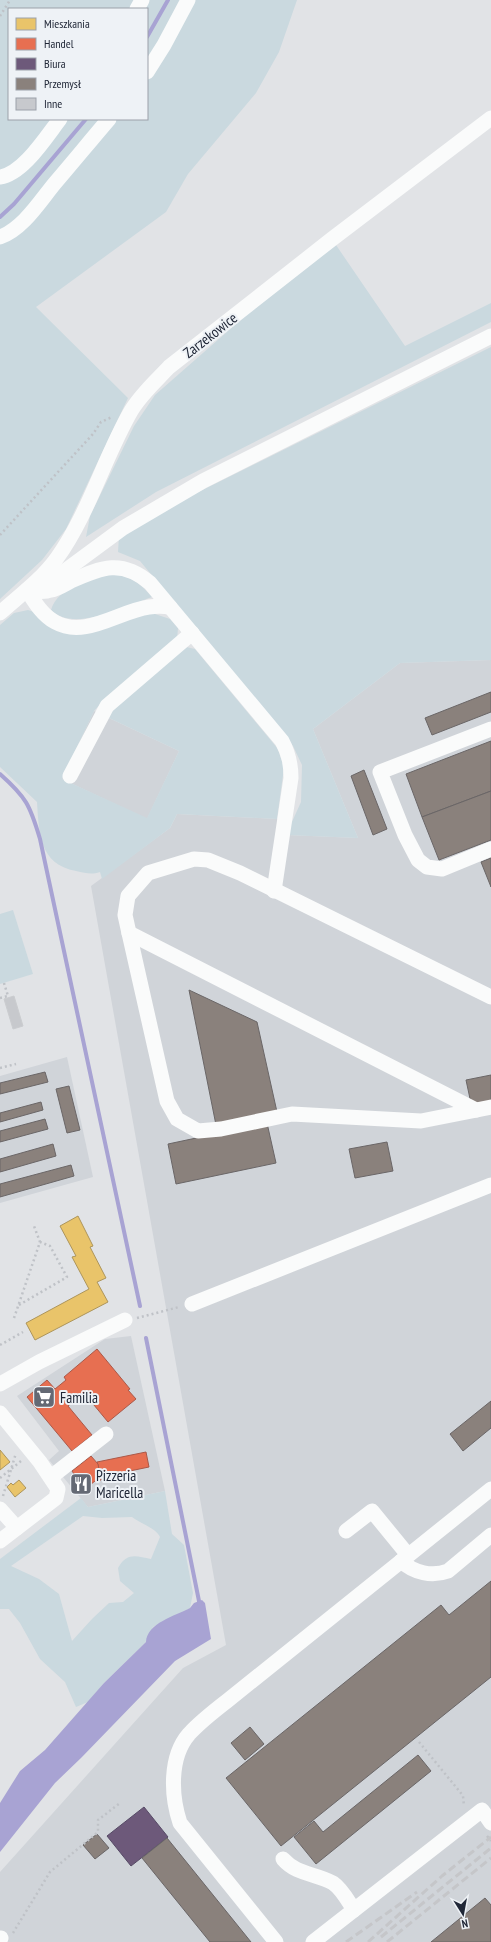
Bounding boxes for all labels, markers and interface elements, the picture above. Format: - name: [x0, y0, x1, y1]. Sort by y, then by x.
- legend: [8, 8, 148, 120]
- text: Mieszkania: [44, 16, 90, 31]
- text: Handel: [44, 36, 74, 51]
- text: Biura: [44, 56, 66, 71]
- text: Przemysł: [44, 76, 81, 91]
- text: Inne: [44, 96, 62, 111]
- street label: Zarzekowice: [179, 308, 241, 362]
- supermarket icon: Familia: [31, 1384, 57, 1410]
- place label: Familia: [60, 1388, 98, 1407]
- place label: Pizzeria Maricella: [96, 1466, 143, 1502]
- restaurant icon: Pizzeria Maricella: [68, 1471, 94, 1497]
- north arrow: [443, 1894, 483, 1934]
- text: N: [461, 1916, 469, 1931]

